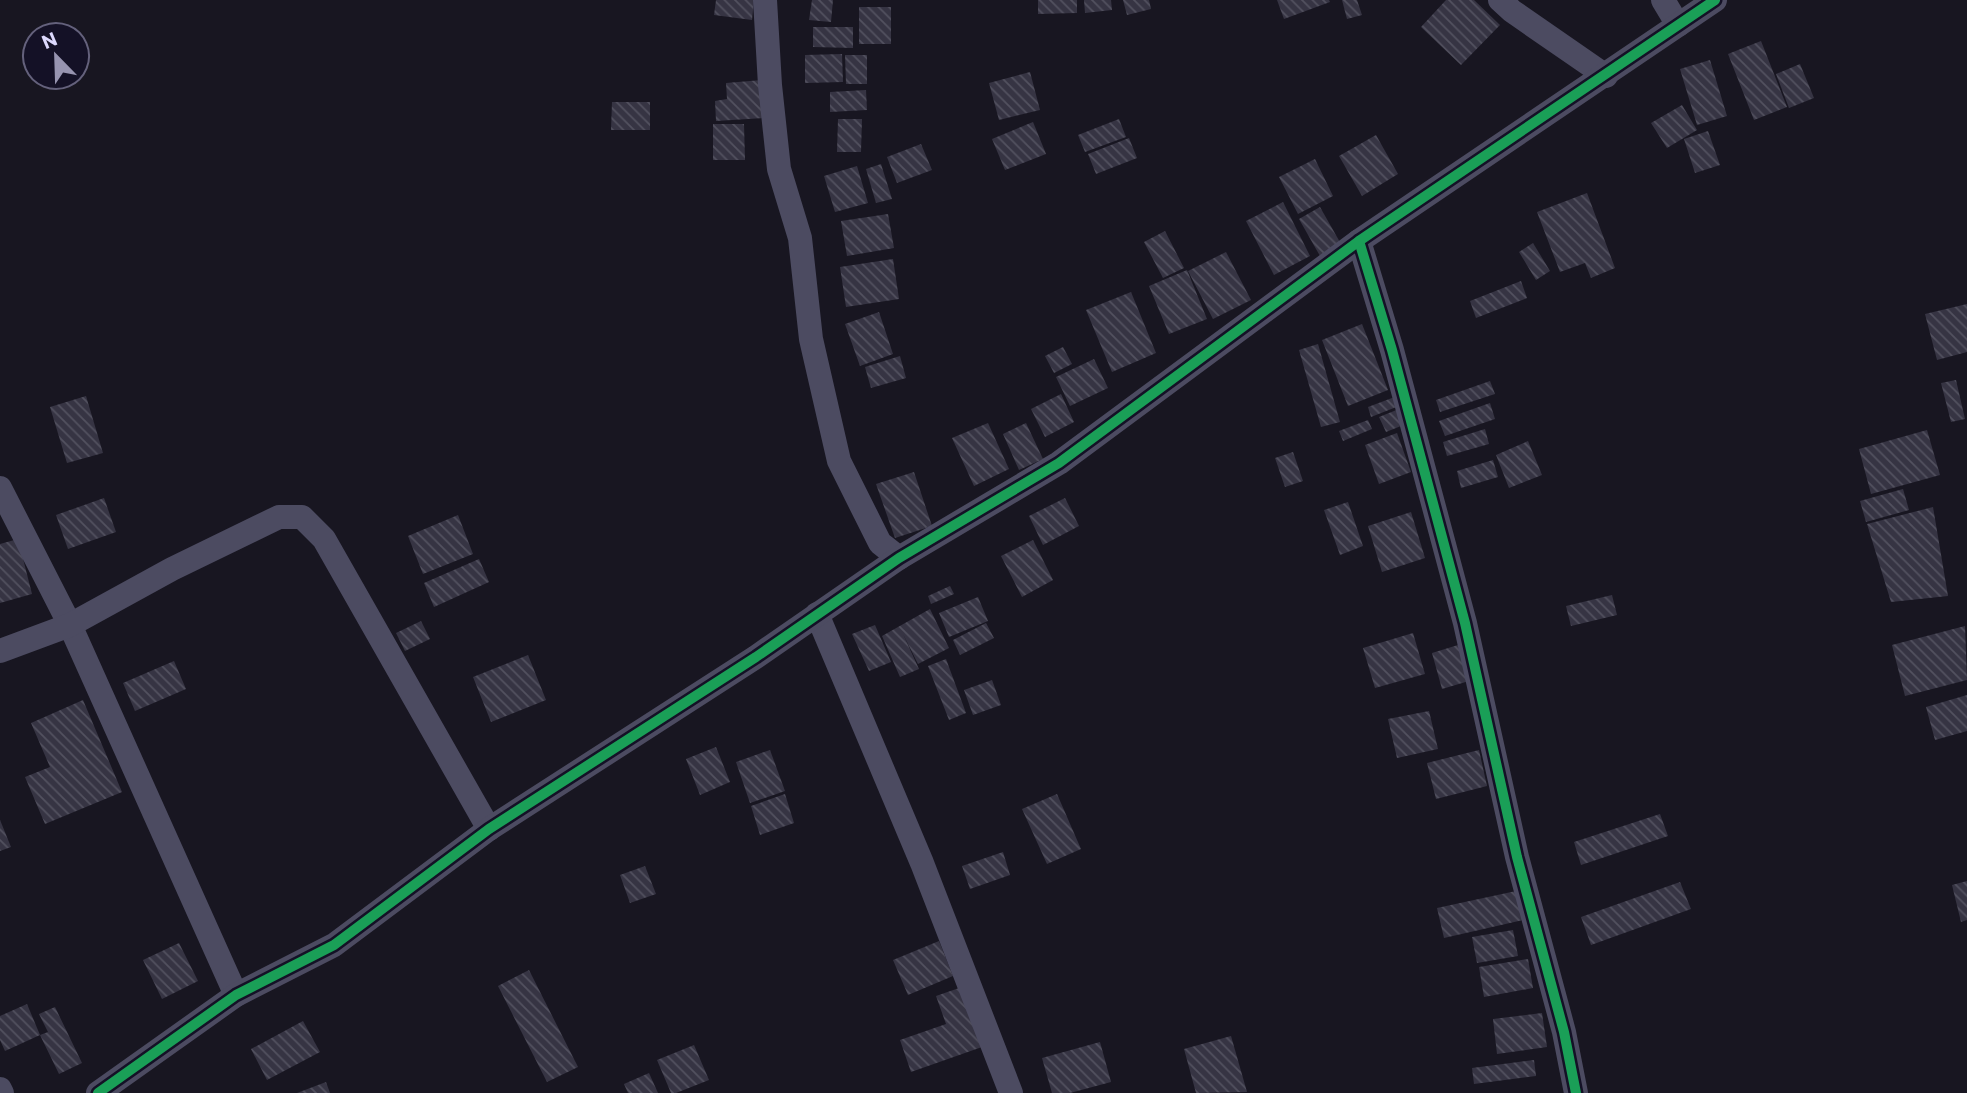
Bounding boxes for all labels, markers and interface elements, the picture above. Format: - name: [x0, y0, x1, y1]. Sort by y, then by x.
- north arrow: [21, 21, 91, 91]
- text: N: [38, 27, 60, 53]

